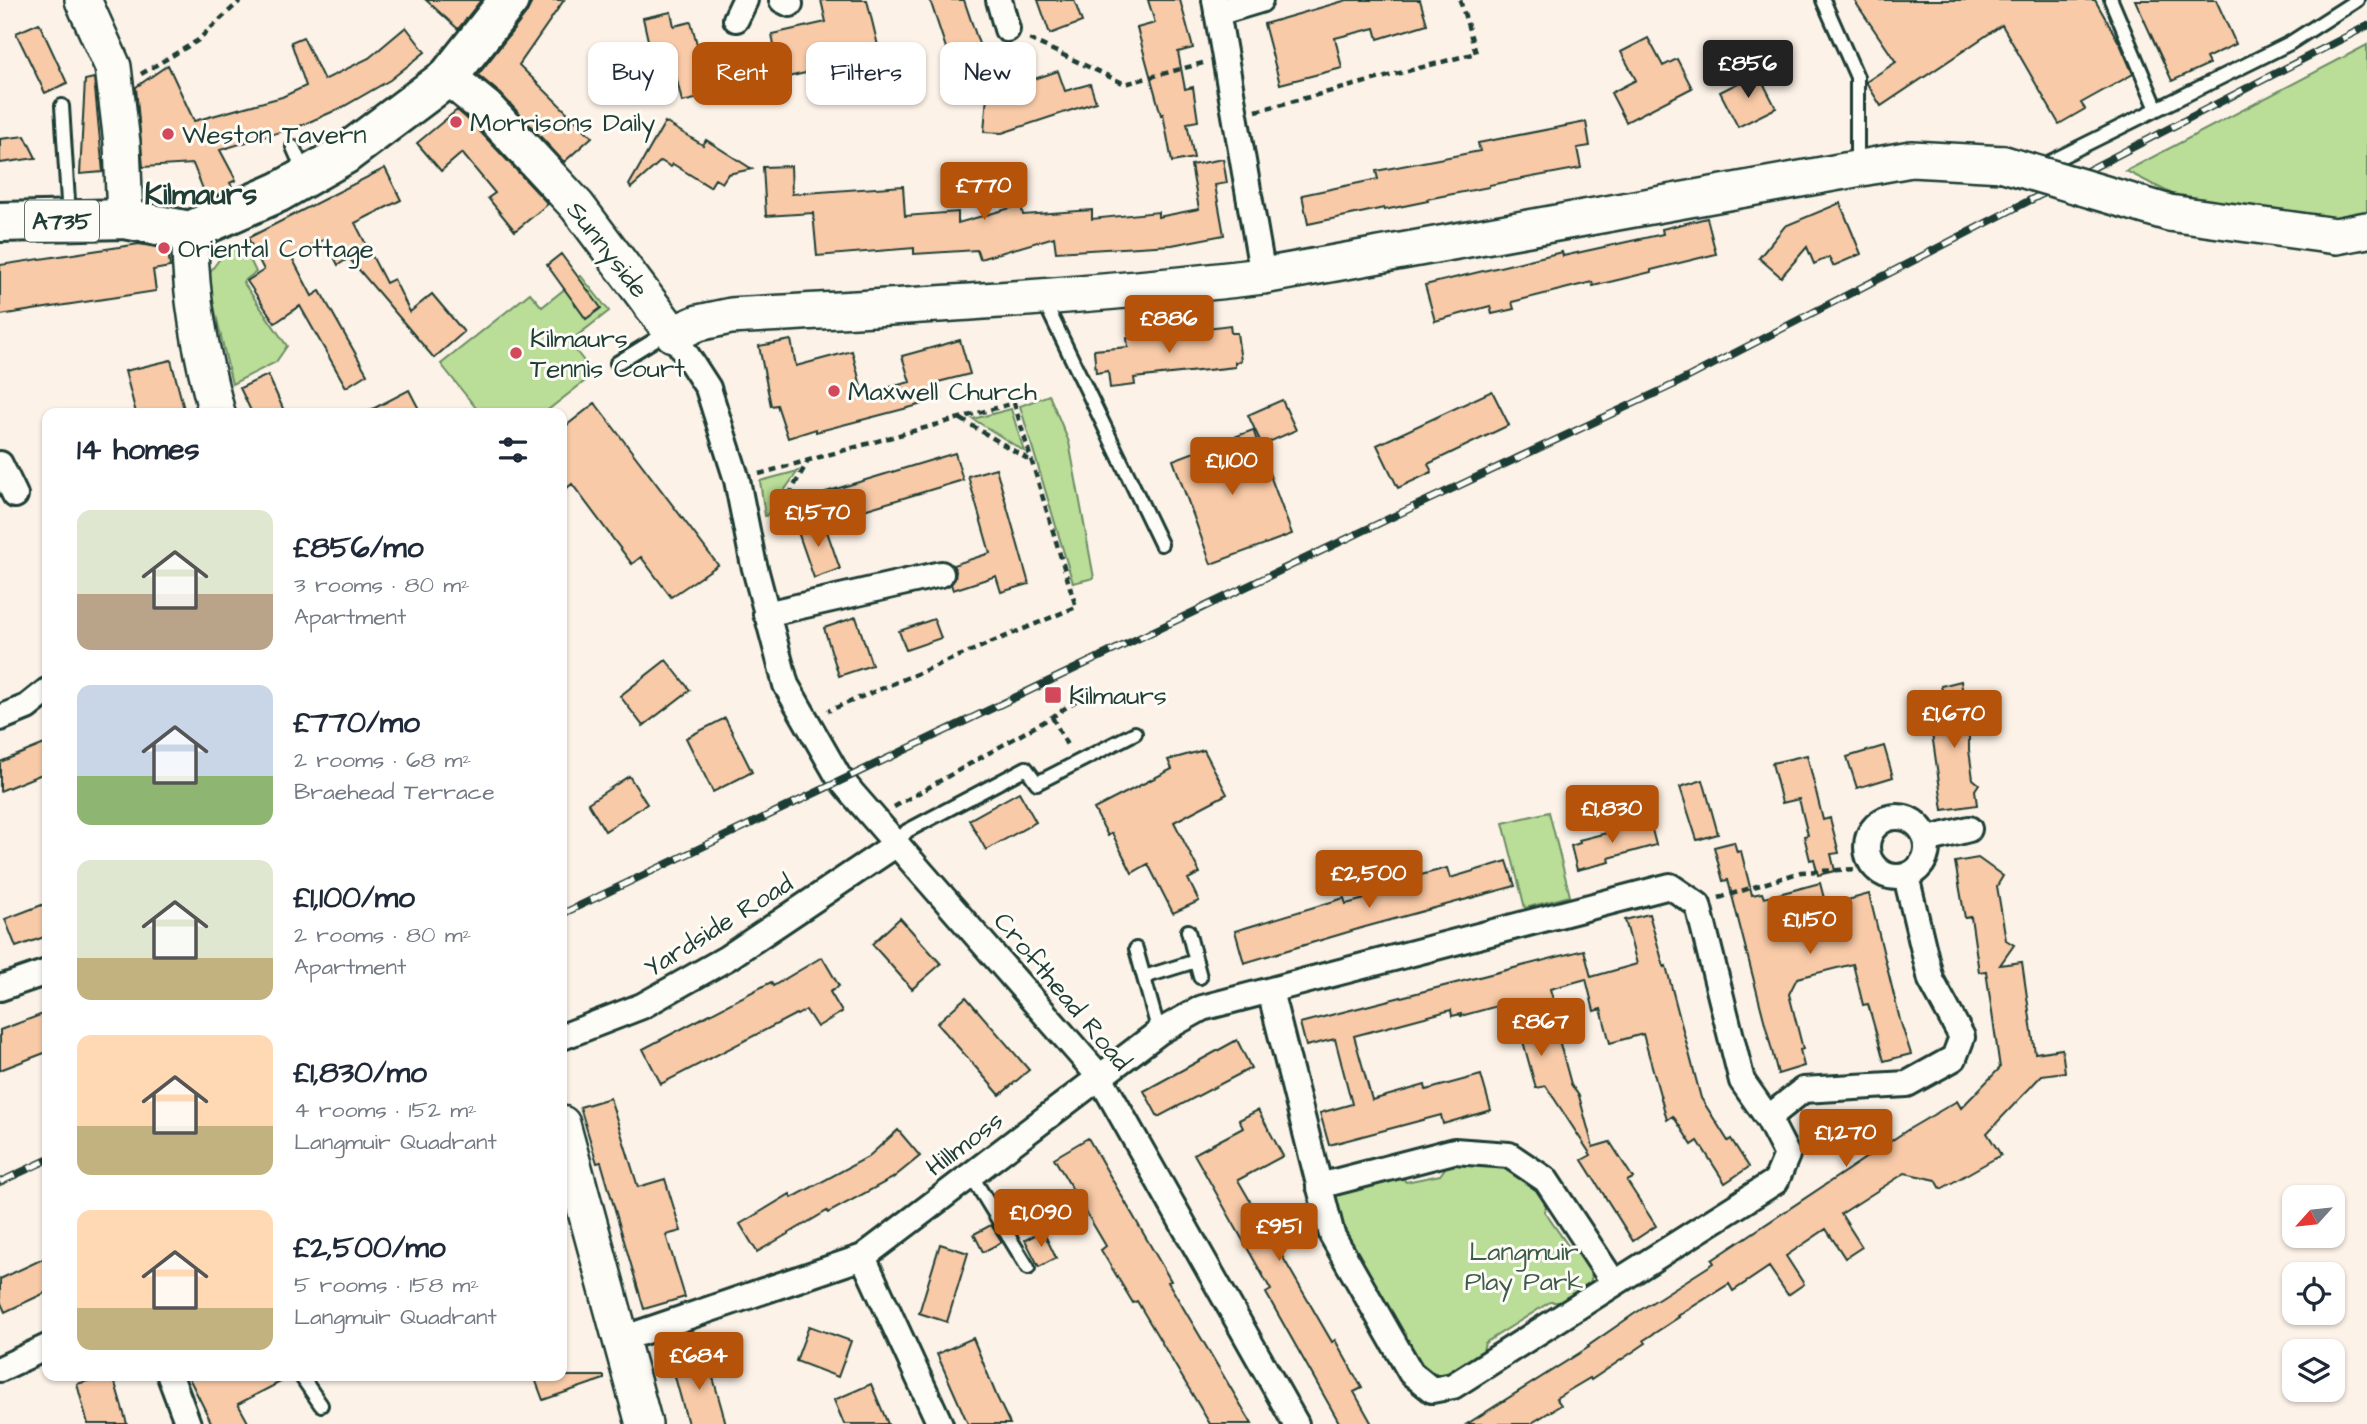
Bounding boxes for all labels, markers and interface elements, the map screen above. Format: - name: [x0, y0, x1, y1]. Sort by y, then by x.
- pin: £856: [1707, 41, 1789, 100]
- chip: Buy: [588, 42, 678, 105]
- chip: Rent: [692, 42, 792, 105]
- chip: Filters: [806, 42, 926, 105]
- chip: New: [940, 42, 1036, 105]
- text: £856: [1719, 47, 1777, 79]
- place label: Morrisons Daily: [470, 105, 655, 143]
- marker: Morrisons Daily: [448, 114, 464, 130]
- place label: Weston Tavern: [182, 117, 366, 153]
- marker: Weston Tavern: [160, 126, 176, 142]
- pin: £770: [943, 162, 1025, 222]
- text: £770: [956, 169, 1012, 201]
- district label: Kilmaurs: [145, 174, 257, 216]
- street label: Sunnyside: [556, 193, 657, 307]
- road number: A735: [25, 201, 99, 242]
- place label: Oriental Cottage: [178, 231, 374, 269]
- marker: Oriental Cottage: [156, 240, 172, 256]
- pin: £886: [1128, 296, 1210, 355]
- text: £886: [1141, 302, 1197, 334]
- place label: Kilmaurs Tennis Court: [530, 321, 685, 387]
- marker: Kilmaurs Tennis Court: [508, 345, 524, 361]
- place label: Maxwell Church: [848, 374, 1037, 410]
- marker: Maxwell Church: [826, 383, 842, 399]
- text: 14 homes: [77, 429, 200, 471]
- icon: filters: [494, 431, 532, 469]
- pin: £1,100: [1175, 438, 1289, 497]
- text: £1,100: [1206, 444, 1258, 476]
- pin: £1,570: [761, 490, 875, 549]
- text: £1,570: [786, 496, 850, 528]
- text: £856/mo: [294, 527, 424, 569]
- icon: home: [133, 538, 217, 622]
- text: 3 rooms · 80 m²: [294, 569, 470, 601]
- text: Apartment: [294, 601, 406, 633]
- place label: Kilmaurs: [1069, 678, 1167, 714]
- marker: Kilmaurs: [1043, 685, 1063, 705]
- pin: £1,670: [1897, 690, 2011, 750]
- text: £1,670: [1923, 697, 1985, 729]
- text: £770/mo: [294, 702, 420, 744]
- icon: home: [133, 713, 217, 797]
- text: 2 rooms · 68 m²: [294, 744, 471, 776]
- text: Braehead Terrace: [294, 776, 495, 808]
- pin: £1,830: [1555, 786, 1669, 845]
- text: £1,830: [1582, 792, 1642, 824]
- pin: £2,500: [1312, 850, 1426, 910]
- text: £2,500: [1332, 857, 1406, 889]
- street label: Yardside Road: [637, 866, 800, 986]
- text: £1,100/mo: [294, 877, 415, 919]
- icon: home: [133, 888, 217, 972]
- pin: £1,150: [1753, 897, 1867, 956]
- text: £1,150: [1783, 903, 1837, 935]
- street label: Crofthead Road: [985, 905, 1139, 1079]
- text: 2 rooms · 80 m²: [294, 919, 471, 951]
- text: Apartment: [294, 951, 406, 983]
- pin: £867: [1500, 998, 1582, 1058]
- text: £867: [1513, 1005, 1569, 1037]
- text: £1,830/mo: [294, 1052, 427, 1094]
- icon: home: [133, 1063, 217, 1147]
- text: 4 rooms · 152 m²: [294, 1094, 477, 1126]
- street label: Hillmoss: [918, 1103, 1011, 1185]
- pin: £1,270: [1789, 1110, 1903, 1169]
- text: £1,270: [1815, 1116, 1877, 1148]
- text: Langmuir Quadrant: [294, 1126, 497, 1158]
- north arrow: [2282, 1185, 2345, 1248]
- map controls: [2282, 1185, 2345, 1402]
- pin: £1,090: [984, 1190, 1098, 1249]
- text: £1,090: [1010, 1196, 1072, 1228]
- pin: £951: [1238, 1204, 1320, 1263]
- text: £951: [1257, 1210, 1301, 1242]
- text: £2,500/mo: [294, 1227, 446, 1269]
- park label: Langmuir Play Park: [1465, 1234, 1583, 1302]
- icon: home: [133, 1238, 217, 1322]
- button: locate: [2282, 1262, 2345, 1325]
- text: 5 rooms · 158 m²: [294, 1269, 479, 1301]
- text: Langmuir Quadrant: [294, 1301, 497, 1333]
- pin: £684: [658, 1332, 740, 1392]
- text: £684: [670, 1339, 728, 1371]
- button: layers: [2282, 1339, 2345, 1402]

